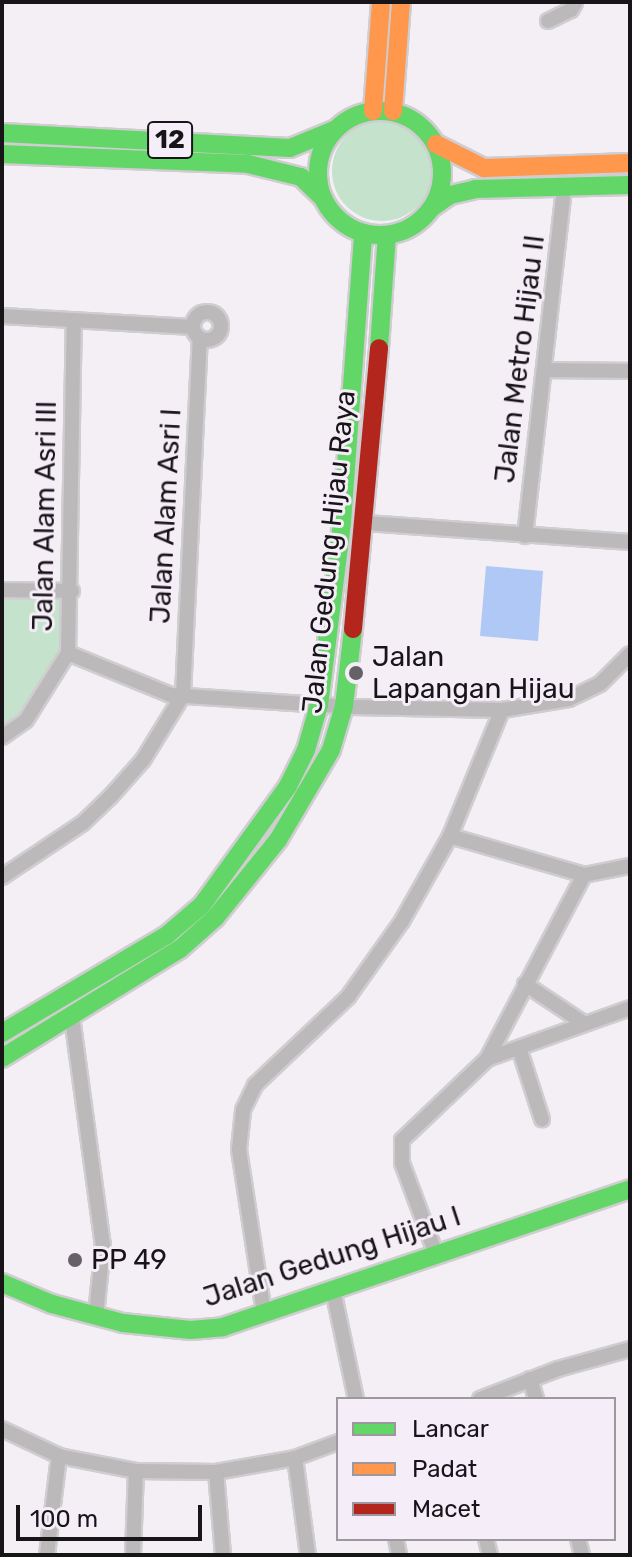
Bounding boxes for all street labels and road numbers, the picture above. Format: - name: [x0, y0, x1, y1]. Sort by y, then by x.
- road number: 12: [146, 118, 194, 162]
- street label: Jalan Metro Hijau II: [488, 233, 552, 485]
- street label: Jalan Gedung Hijau Raya: [295, 389, 363, 715]
- street label: Jalan Alam Asri III: [26, 400, 64, 632]
- street label: Jalan Alam Asri I: [144, 407, 188, 625]
- street label: Jalan Gedung Hijau I: [199, 1200, 465, 1314]

